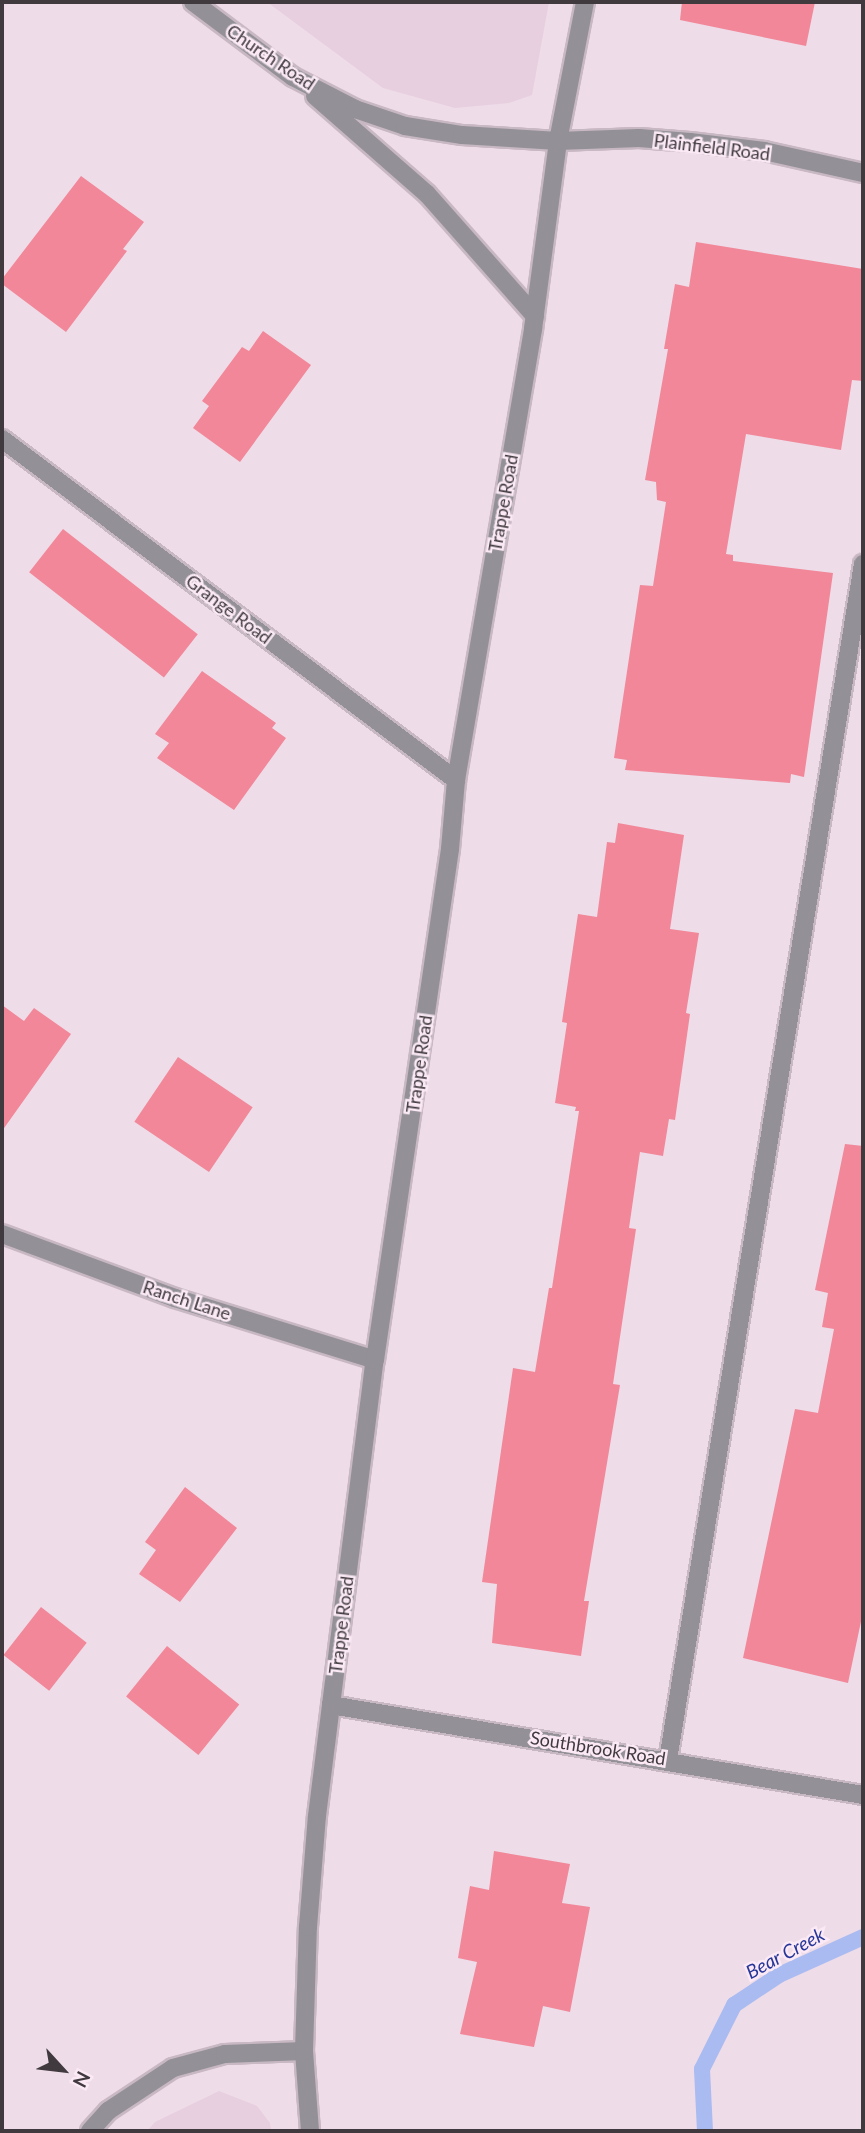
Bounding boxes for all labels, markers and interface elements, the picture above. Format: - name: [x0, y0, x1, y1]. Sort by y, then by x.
- street label: Church Road: [223, 20, 319, 94]
- street label: Plainfield Road: [653, 129, 771, 165]
- street label: Trappe Road: [484, 453, 522, 553]
- street label: Grange Road: [182, 570, 276, 648]
- street label: Trappe Road: [401, 1014, 437, 1114]
- street label: Ranch Lane: [140, 1276, 234, 1324]
- street label: Trappe Road: [324, 1575, 358, 1675]
- street label: Southbrook Road: [529, 1727, 667, 1769]
- water label: Bear Creek: [742, 1923, 828, 1983]
- north arrow: [28, 2035, 98, 2105]
- text: N: [69, 2068, 96, 2091]

